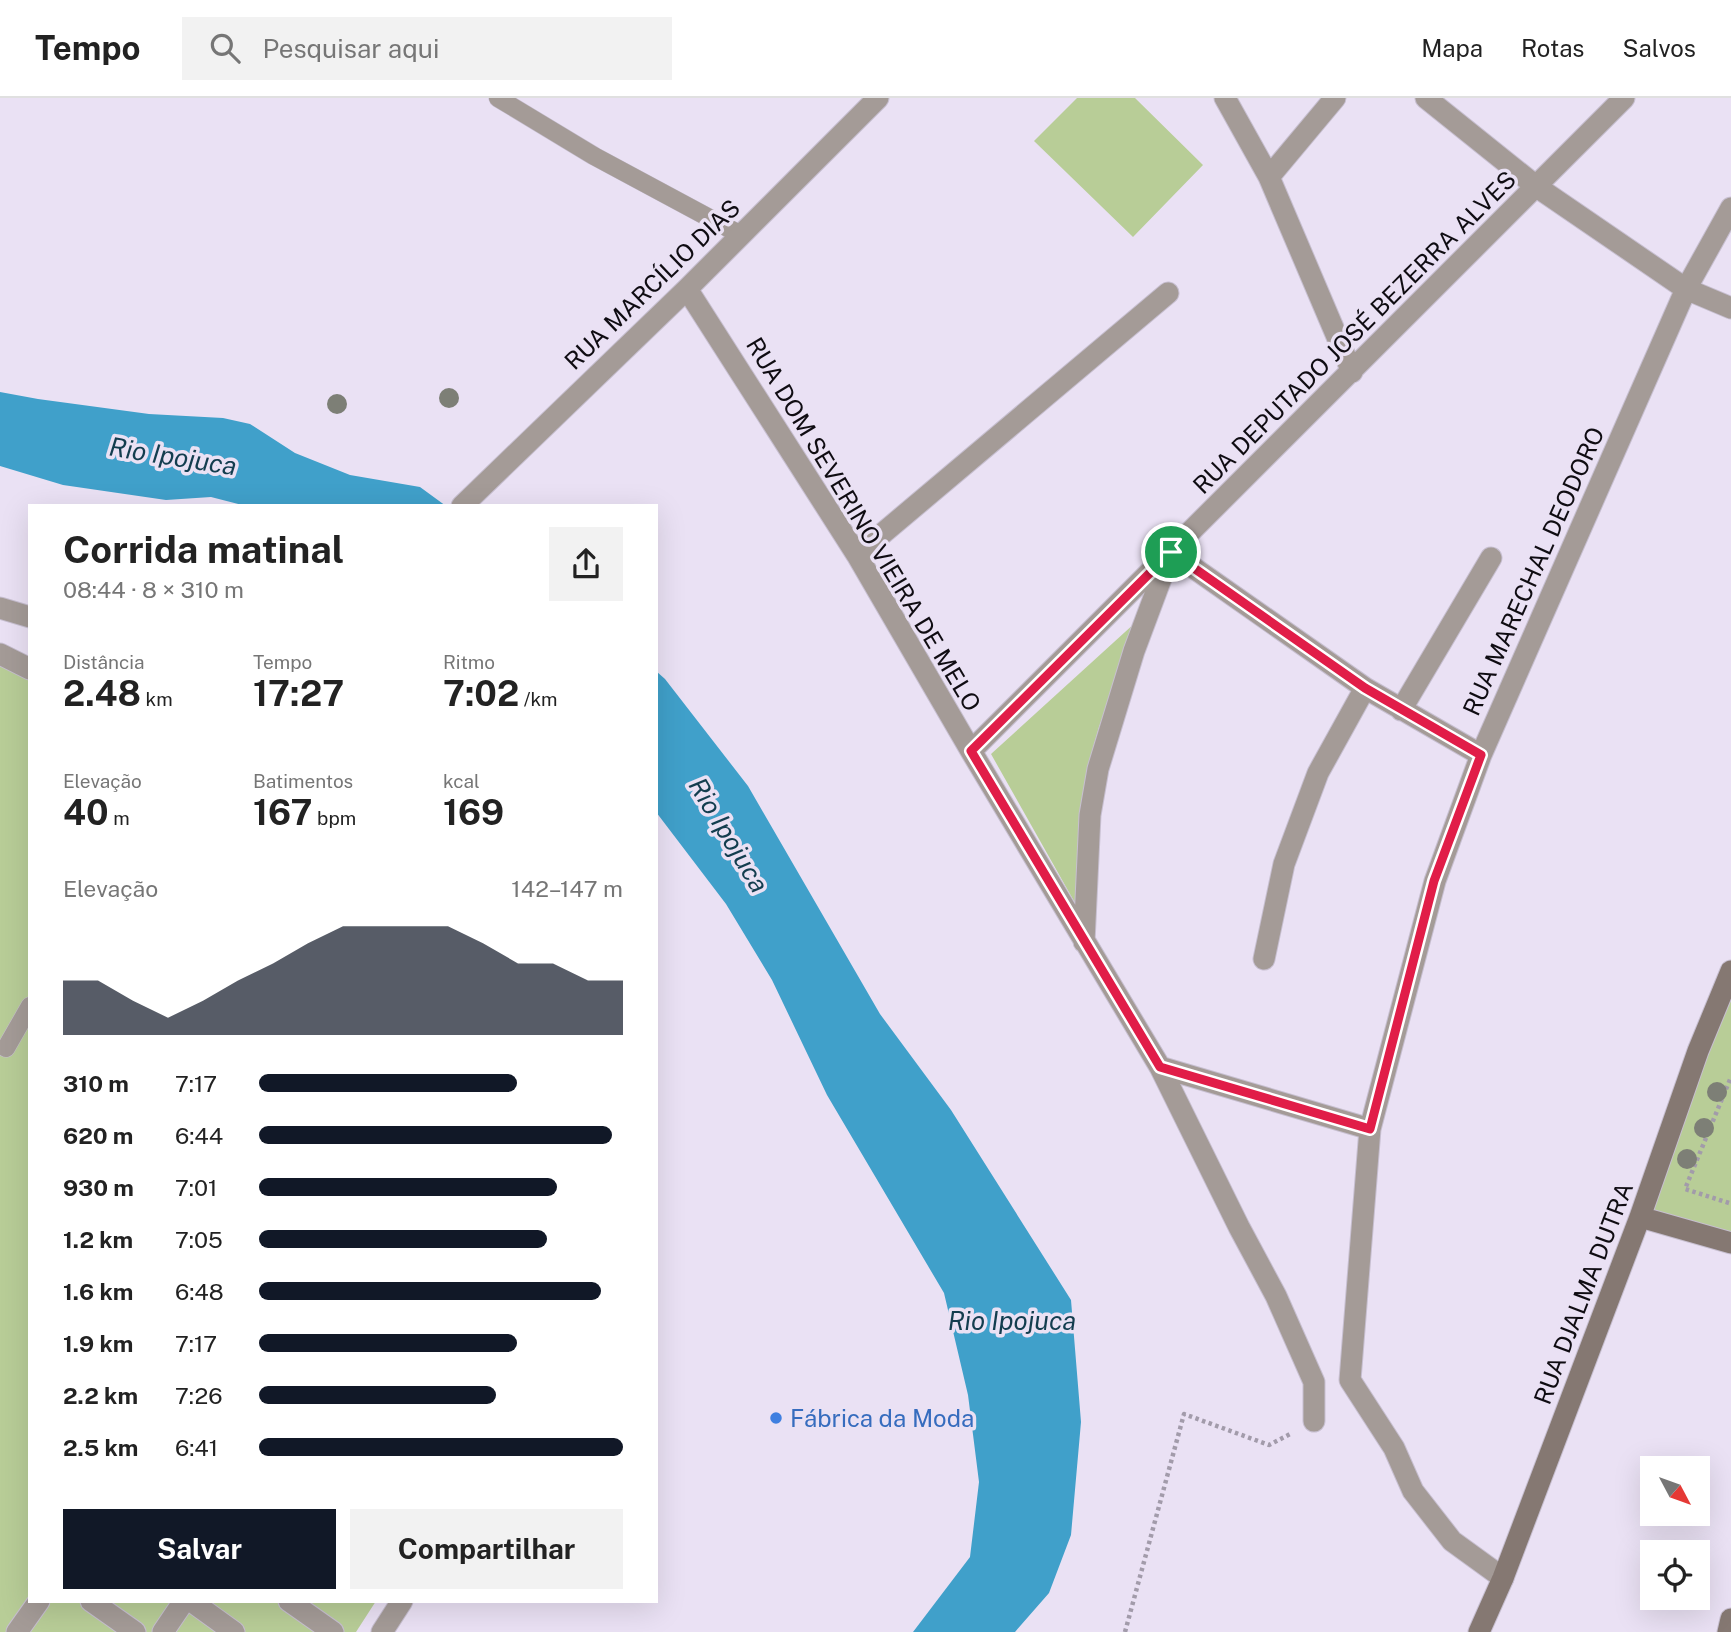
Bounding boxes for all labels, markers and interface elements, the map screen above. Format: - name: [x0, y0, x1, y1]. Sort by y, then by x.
- search box: [182, 17, 672, 80]
- text: Tempo: [35, 29, 140, 67]
- icon: search: [206, 29, 244, 67]
- text: Pesquisar aqui: [262, 33, 439, 64]
- text: Mapa: [1421, 34, 1483, 62]
- text: Rotas: [1521, 34, 1584, 62]
- text: Salvos: [1622, 34, 1696, 62]
- street label: RUA DEPUTADO JOSÉ BEZERRA ALVES: [1187, 165, 1521, 499]
- street label: RUA MARCÍLIO DIAS: [559, 193, 745, 375]
- street label: RUA DOM SEVERINO VIEIRA DE MELO: [741, 332, 987, 716]
- street label: RUA MARECHAL DEODORO: [1457, 422, 1609, 720]
- water label: Rio Ipojuca: [107, 431, 239, 481]
- pin: [1141, 522, 1201, 582]
- text: Corrida matinal: [63, 527, 344, 572]
- button: share: [549, 527, 623, 601]
- icon: arrive: [1152, 533, 1190, 571]
- text: 08:44 · 8 × 310 m: [63, 576, 244, 603]
- text: Distância: [63, 651, 145, 673]
- text: Tempo: [253, 651, 312, 673]
- text: Ritmo: [443, 651, 495, 673]
- text: 2.48: [63, 673, 141, 714]
- text: 17:27: [253, 673, 344, 714]
- text: 7:02: [443, 673, 519, 714]
- text: km: [141, 688, 173, 710]
- text: /km: [519, 688, 558, 710]
- text: Elevação: [63, 770, 142, 792]
- text: Batimentos: [253, 770, 353, 792]
- text: kcal: [443, 770, 480, 792]
- water label: Rio Ipojuca: [683, 772, 775, 898]
- text: 40: [63, 792, 109, 833]
- text: 167: [253, 792, 312, 833]
- text: 169: [443, 792, 504, 833]
- text: m: [109, 807, 130, 829]
- text: bpm: [312, 807, 356, 829]
- text: Elevação: [63, 875, 158, 902]
- text: 142–147 m: [511, 875, 623, 902]
- text: 310 m: [63, 1070, 129, 1097]
- text: 7:17: [175, 1070, 217, 1097]
- text: 620 m: [63, 1122, 133, 1149]
- text: 6:44: [175, 1122, 223, 1149]
- text: 930 m: [63, 1174, 134, 1201]
- text: 7:01: [175, 1174, 217, 1201]
- street label: RUA DJALMA DUTRA: [1528, 1178, 1638, 1408]
- text: 1.2 km: [63, 1226, 133, 1253]
- text: 7:05: [175, 1226, 223, 1253]
- text: 1.6 km: [63, 1278, 133, 1305]
- text: 6:48: [175, 1278, 224, 1305]
- water label: Rio Ipojuca: [948, 1305, 1076, 1336]
- text: 1.9 km: [63, 1330, 133, 1357]
- text: 7:17: [175, 1330, 217, 1357]
- text: 2.2 km: [63, 1382, 138, 1409]
- text: 7:26: [175, 1382, 222, 1409]
- place label: Fábrica da Moda: [790, 1404, 974, 1432]
- marker: Fábrica da Moda: [768, 1410, 784, 1426]
- text: 2.5 km: [63, 1434, 138, 1461]
- text: 6:41: [175, 1434, 218, 1461]
- north arrow: [1640, 1456, 1710, 1526]
- map controls: [1640, 1456, 1710, 1610]
- button: Salvar: [63, 1509, 336, 1589]
- button: Compartilhar: [350, 1509, 623, 1589]
- button: locate: [1640, 1540, 1710, 1610]

